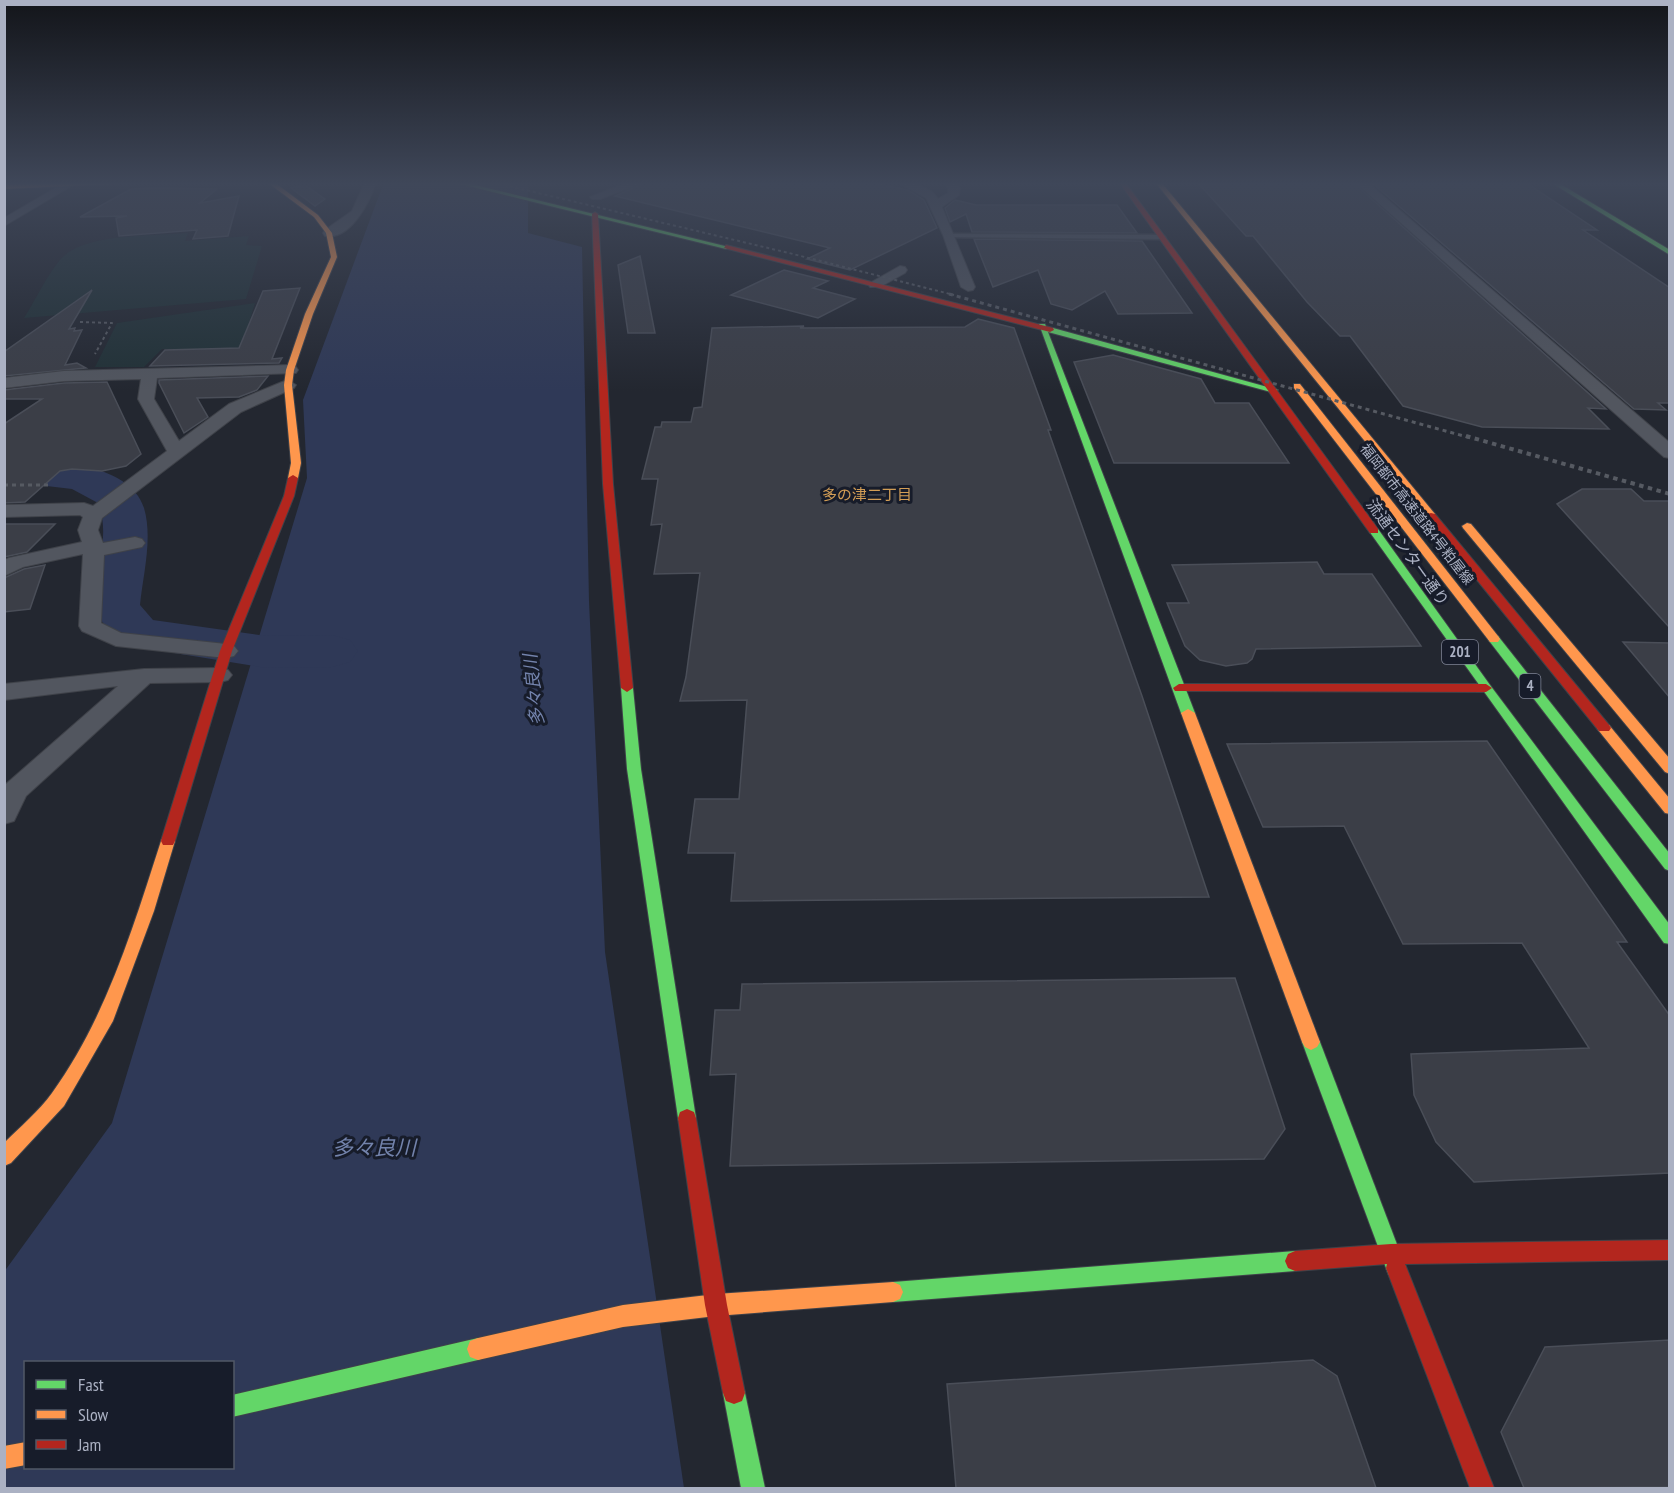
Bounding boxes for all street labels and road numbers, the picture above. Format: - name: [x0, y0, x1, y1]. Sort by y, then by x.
- street label: 福岡都市高速道路4号粕屋線: [1356, 440, 1478, 588]
- street label: 流通センター通り: [1362, 494, 1454, 610]
- road number: 201: [1442, 640, 1478, 664]
- road number: 4: [1520, 674, 1540, 698]

